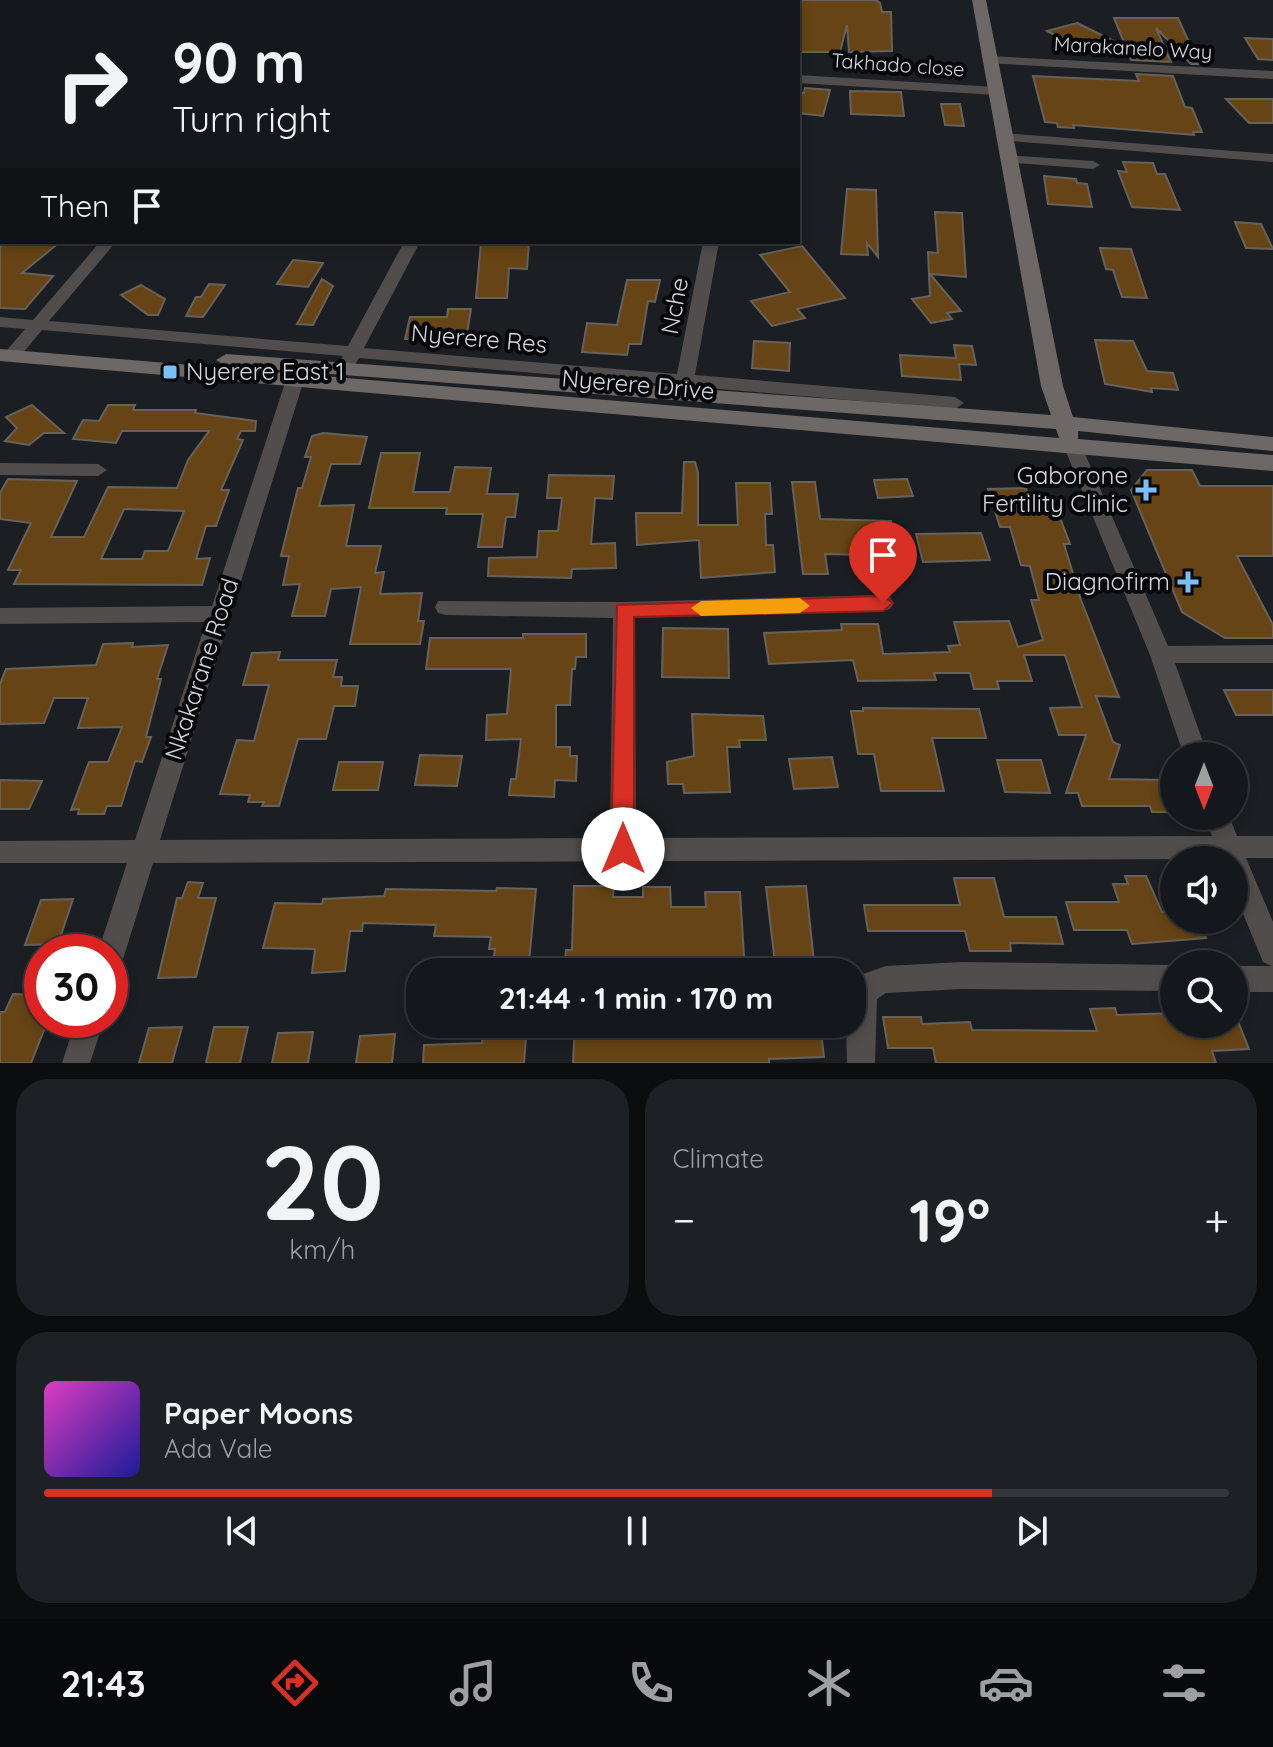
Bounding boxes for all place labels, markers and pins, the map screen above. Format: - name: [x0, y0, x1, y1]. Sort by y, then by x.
- place label: Nyerere East 1: [186, 356, 345, 386]
- marker: Nyerere East 1: [161, 363, 179, 381]
- place label: Gaborone Fertility Clinic: [982, 460, 1128, 518]
- marker: Gaborone Fertility Clinic: [1135, 479, 1157, 501]
- pin: [849, 521, 917, 603]
- place label: Diagnofirm: [1045, 566, 1170, 596]
- marker: Diagnofirm: [1177, 571, 1199, 593]

